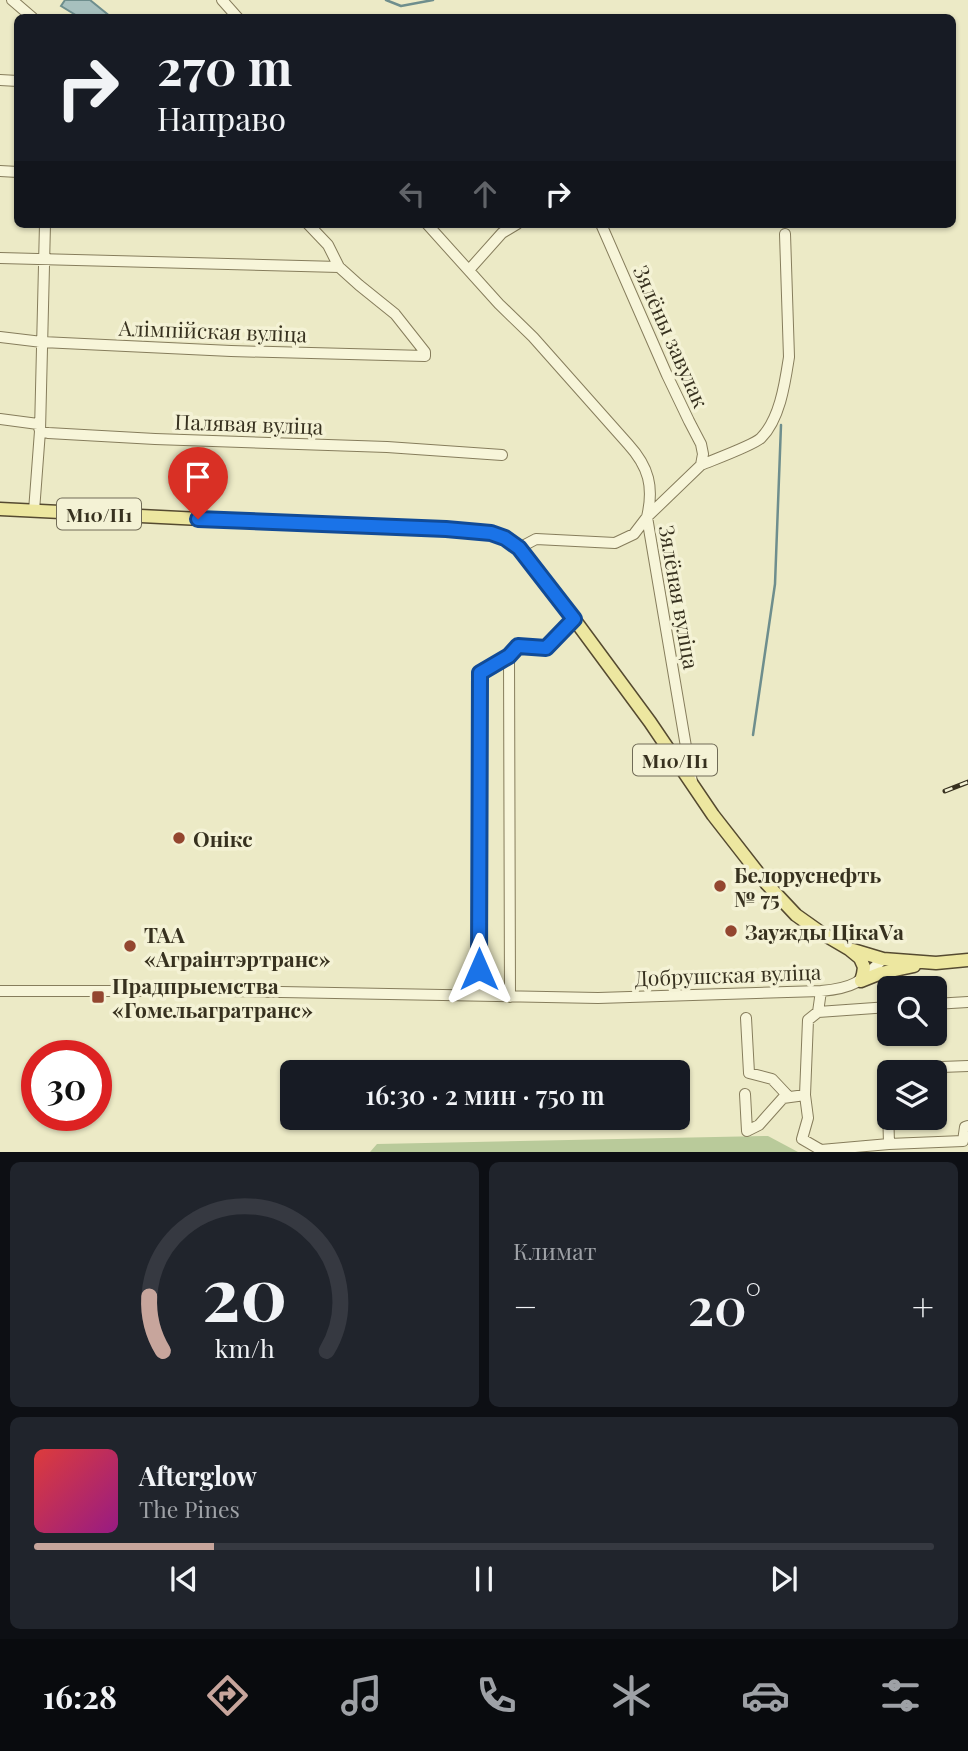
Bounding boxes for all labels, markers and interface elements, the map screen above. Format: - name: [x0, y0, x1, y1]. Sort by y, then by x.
- text: 270 m: [157, 33, 292, 98]
- icon: right: [42, 42, 133, 133]
- text: Направо: [157, 96, 286, 139]
- icon: left: [393, 175, 431, 213]
- icon: ahead: [466, 175, 504, 213]
- icon: right: [539, 175, 577, 213]
- street label: Зялёны завулак: [628, 260, 716, 412]
- street label: Алімпійская вуліца: [117, 313, 308, 347]
- street label: Палявая вуліца: [174, 406, 324, 440]
- pin: [168, 447, 228, 519]
- icon: arrive: [179, 458, 217, 496]
- road number: М10/П1: [57, 499, 141, 530]
- street label: Зялёная вуліца: [654, 523, 707, 672]
- road number: М10/П1: [633, 744, 717, 776]
- place label: Онікс: [193, 824, 253, 852]
- marker: Онікс: [171, 830, 187, 846]
- place label: Белоруснефть № 75: [734, 860, 881, 912]
- marker: Белоруснефть № 75: [712, 878, 728, 894]
- place label: Заужды ЦікаVа: [745, 917, 904, 945]
- place label: ТАА «Аграінтэртранс»: [144, 920, 330, 972]
- marker: Заужды ЦікаVа: [723, 923, 739, 939]
- position arrow: [442, 932, 516, 1006]
- marker: ТАА «Аграінтэртранс»: [122, 938, 138, 954]
- street label: Добрушская вуліца: [634, 957, 822, 991]
- place label: Прадпрыемства «Гомельагратранс»: [112, 971, 313, 1023]
- map controls: [877, 976, 947, 1130]
- button: search: [877, 976, 947, 1046]
- marker: Прадпрыемства «Гомельагратранс»: [90, 989, 106, 1005]
- speed limit sign: 30: [21, 1040, 112, 1131]
- button: layers: [877, 1060, 947, 1130]
- text: 16:30 · 2 мин · 750 m: [365, 1077, 605, 1112]
- text: Климат: [513, 1235, 596, 1266]
- text: 20: [202, 1242, 287, 1339]
- text: 20°: [688, 1270, 762, 1339]
- text: −: [513, 1280, 538, 1331]
- text: +: [912, 1280, 934, 1331]
- text: km/h: [215, 1330, 275, 1363]
- text: Afterglow: [139, 1458, 257, 1493]
- text: The Pines: [139, 1493, 240, 1524]
- icon: previous: [165, 1560, 203, 1598]
- icon: pause: [465, 1560, 503, 1598]
- icon: next: [765, 1560, 803, 1598]
- icon: directions: [203, 1671, 252, 1720]
- icon: music: [337, 1671, 386, 1720]
- icon: phone: [472, 1671, 521, 1720]
- icon: climate: [607, 1671, 656, 1720]
- icon: car: [741, 1671, 790, 1720]
- icon: filters: [876, 1671, 925, 1720]
- text: 16:28: [43, 1674, 117, 1717]

